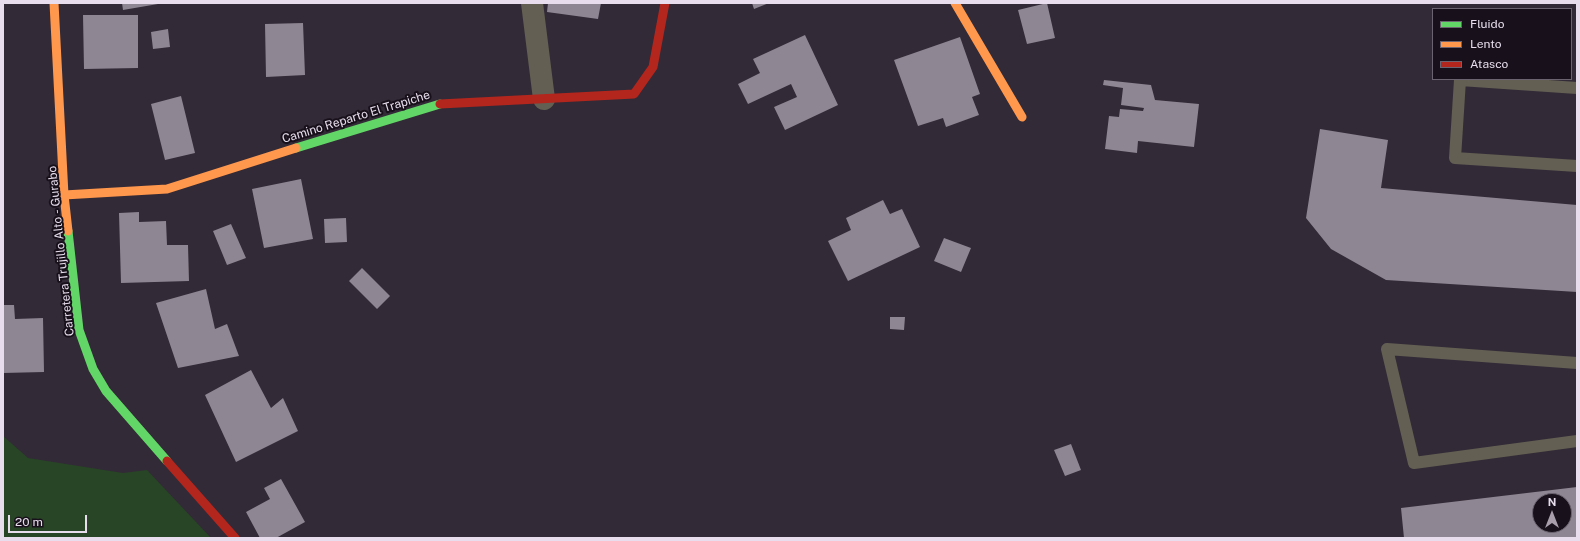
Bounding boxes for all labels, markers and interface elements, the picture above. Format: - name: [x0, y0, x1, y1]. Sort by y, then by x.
- legend: [1432, 8, 1572, 80]
- text: Fluido: [1470, 17, 1505, 31]
- text: Lento: [1470, 37, 1501, 51]
- text: Atasco: [1470, 57, 1508, 71]
- street label: Camino Reparto El Trapiche: [280, 88, 432, 146]
- street label: Carretera Trujillo Alto - Gurabo: [45, 165, 77, 337]
- north arrow: [1532, 493, 1572, 533]
- text: N: [1548, 496, 1556, 508]
- scale bar: [10, 507, 89, 533]
- text: 20 m: [15, 515, 43, 529]

